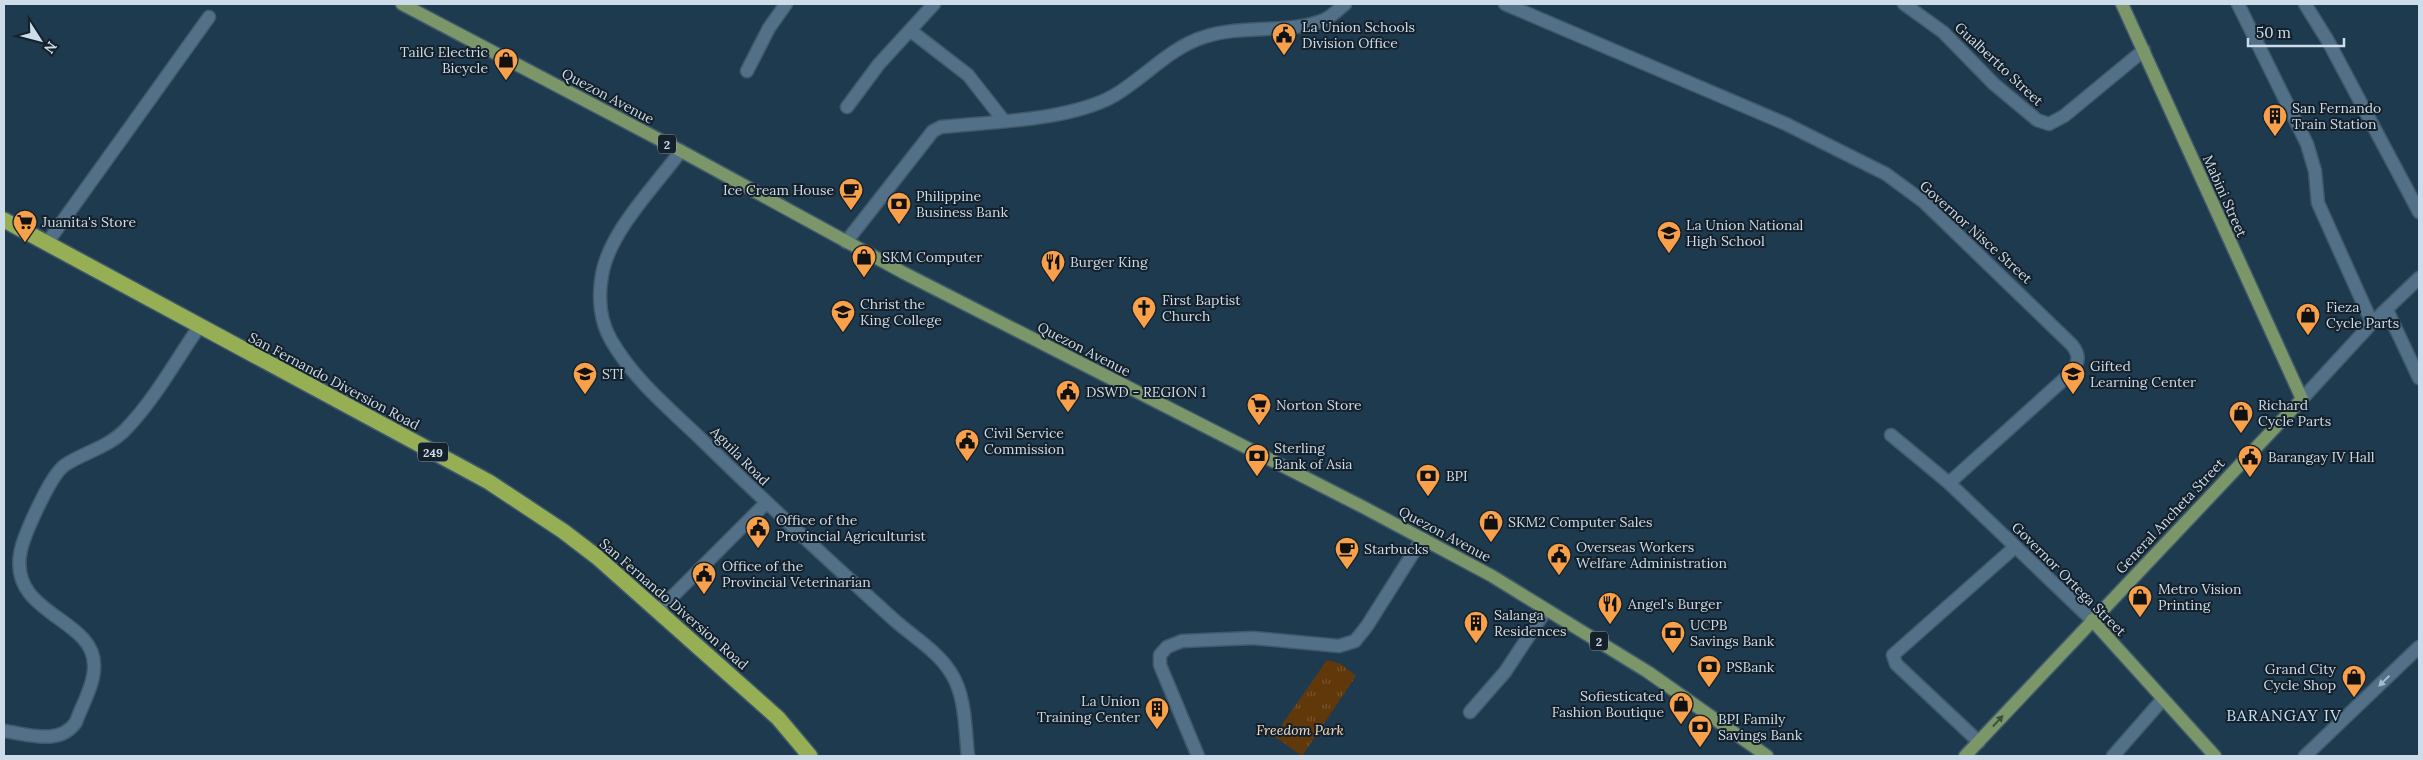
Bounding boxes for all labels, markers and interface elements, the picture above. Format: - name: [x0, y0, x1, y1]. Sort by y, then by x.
- north arrow: [15, 15, 65, 65]
- scale bar: [2248, 15, 2344, 47]
- place label: La Union Schools Division Office: [1302, 18, 1415, 52]
- street label: Gualbertto Street: [1951, 18, 2047, 110]
- public building icon: La Union Schools Division Office: [1271, 22, 1297, 56]
- text: 50 m: [2256, 23, 2291, 42]
- text: N: [40, 38, 61, 57]
- place label: TailG Electric Bicycle: [400, 43, 488, 77]
- shop icon: TailG Electric Bicycle: [493, 47, 519, 81]
- street label: Quezon Avenue: [559, 64, 658, 128]
- place label: San Fernando Train Station: [2292, 99, 2381, 133]
- building icon: San Fernando Train Station: [2262, 103, 2288, 137]
- road number: 2: [658, 134, 676, 154]
- street label: Mabini Street: [2199, 152, 2251, 240]
- cafe icon: Ice Cream House: [838, 177, 864, 211]
- street label: Governor Nisce Street: [1916, 177, 2036, 288]
- place label: Ice Cream House: [723, 181, 834, 199]
- place label: Philippine Business Bank: [916, 187, 1009, 221]
- bank icon: Philippine Business Bank: [886, 191, 912, 225]
- supermarket icon: Juanita's Store: [12, 209, 38, 243]
- place label: Juanita's Store: [41, 213, 136, 231]
- place label: La Union National High School: [1686, 216, 1804, 250]
- school or university icon: La Union National High School: [1656, 220, 1682, 254]
- shop icon: SKM Computer: [851, 244, 877, 278]
- place label: SKM Computer: [882, 248, 982, 266]
- restaurant icon: Burger King: [1040, 249, 1066, 283]
- place label: Burger King: [1070, 253, 1148, 271]
- place label: First Baptist Church: [1162, 291, 1241, 325]
- place label: Christ the King College: [860, 295, 942, 329]
- church icon: First Baptist Church: [1131, 295, 1157, 329]
- place label: Fieza Cycle Parts: [2326, 298, 2399, 332]
- school or university icon: Christ the King College: [830, 299, 856, 333]
- shop icon: Fieza Cycle Parts: [2295, 302, 2321, 336]
- street label: Quezon Avenue: [1034, 318, 1134, 380]
- street label: San Fernando Diversion Road: [245, 328, 423, 434]
- place label: Gifted Learning Center: [2090, 357, 2196, 391]
- school or university icon: STI: [572, 361, 598, 395]
- school or university icon: Gifted Learning Center: [2060, 361, 2086, 395]
- place label: STI: [602, 365, 624, 383]
- public building icon: DSWD - REGION 1: [1055, 379, 1081, 413]
- place label: DSWD - REGION 1: [1086, 383, 1206, 401]
- supermarket icon: Norton Store: [1246, 392, 1272, 426]
- place label: Norton Store: [1276, 396, 1362, 414]
- place label: Richard Cycle Parts: [2258, 396, 2331, 430]
- shop icon: Richard Cycle Parts: [2228, 400, 2254, 434]
- street label: Aguila Road: [706, 422, 773, 489]
- place label: Civil Service Commission: [984, 424, 1065, 458]
- public building icon: Civil Service Commission: [954, 428, 980, 462]
- place label: Sterling Bank of Asia: [1274, 439, 1353, 473]
- road number: 249: [418, 442, 448, 462]
- bank icon: Sterling Bank of Asia: [1244, 443, 1270, 477]
- public building icon: Barangay IV Hall: [2237, 444, 2263, 478]
- place label: Barangay IV Hall: [2268, 448, 2375, 466]
- street label: General Ancheta Street: [2112, 454, 2229, 578]
- bank icon: BPI: [1415, 463, 1441, 497]
- place label: BPI: [1446, 467, 1468, 485]
- street label: Quezon Avenue: [1396, 502, 1495, 566]
- shop icon: SKM2 Computer Sales: [1478, 509, 1504, 543]
- place label: Office of the Provincial Agriculturist: [776, 511, 927, 545]
- place label: SKM2 Computer Sales: [1508, 513, 1653, 531]
- public building icon: Office of the Provincial Agriculturist: [745, 515, 771, 549]
- street label: Governor Ortega Street: [2008, 518, 2130, 640]
- street label: San Fernando Diversion Road: [596, 534, 752, 674]
- cafe icon: Starbucks: [1334, 536, 1360, 570]
- place label: Overseas Workers Welfare Administration: [1576, 538, 1728, 572]
- place label: Starbucks: [1364, 540, 1428, 558]
- public building icon: Overseas Workers Welfare Administration: [1546, 542, 1572, 576]
- place label: Office of the Provincial Veterinarian: [722, 557, 871, 591]
- public building icon: Office of the Provincial Veterinarian: [691, 561, 717, 595]
- place label: Metro Vision Printing: [2158, 580, 2242, 614]
- shop icon: Metro Vision Printing: [2127, 584, 2153, 618]
- restaurant icon: Angel's Burger: [1597, 591, 1623, 625]
- place label: Angel's Burger: [1627, 595, 1722, 613]
- place label: Salanga Residences: [1494, 606, 1567, 640]
- building icon: Salanga Residences: [1463, 610, 1489, 644]
- place label: UCPB Savings Bank: [1690, 616, 1775, 650]
- bank icon: UCPB Savings Bank: [1660, 620, 1686, 654]
- road number: 2: [1590, 631, 1608, 650]
- bank icon: PSBank: [1696, 654, 1722, 688]
- place label: PSBank: [1726, 658, 1775, 676]
- place label: Grand City Cycle Shop: [2264, 660, 2337, 694]
- shop icon: Grand City Cycle Shop: [2341, 664, 2367, 698]
- one-way arrow: [2378, 675, 2390, 687]
- place label: Sofiesticated Fashion Boutique: [1552, 687, 1664, 721]
- shop icon: Sofiesticated Fashion Boutique: [1668, 691, 1694, 725]
- place label: La Union Training Center: [1037, 692, 1140, 726]
- building icon: La Union Training Center: [1144, 696, 1170, 730]
- district label: BARANGAY IV: [2226, 705, 2342, 725]
- place label: BPI Family Savings Bank: [1718, 710, 1803, 744]
- bank icon: BPI Family Savings Bank: [1687, 714, 1713, 748]
- one-way arrow: [1992, 715, 2004, 727]
- park label: Freedom Park: [1256, 721, 1344, 739]

